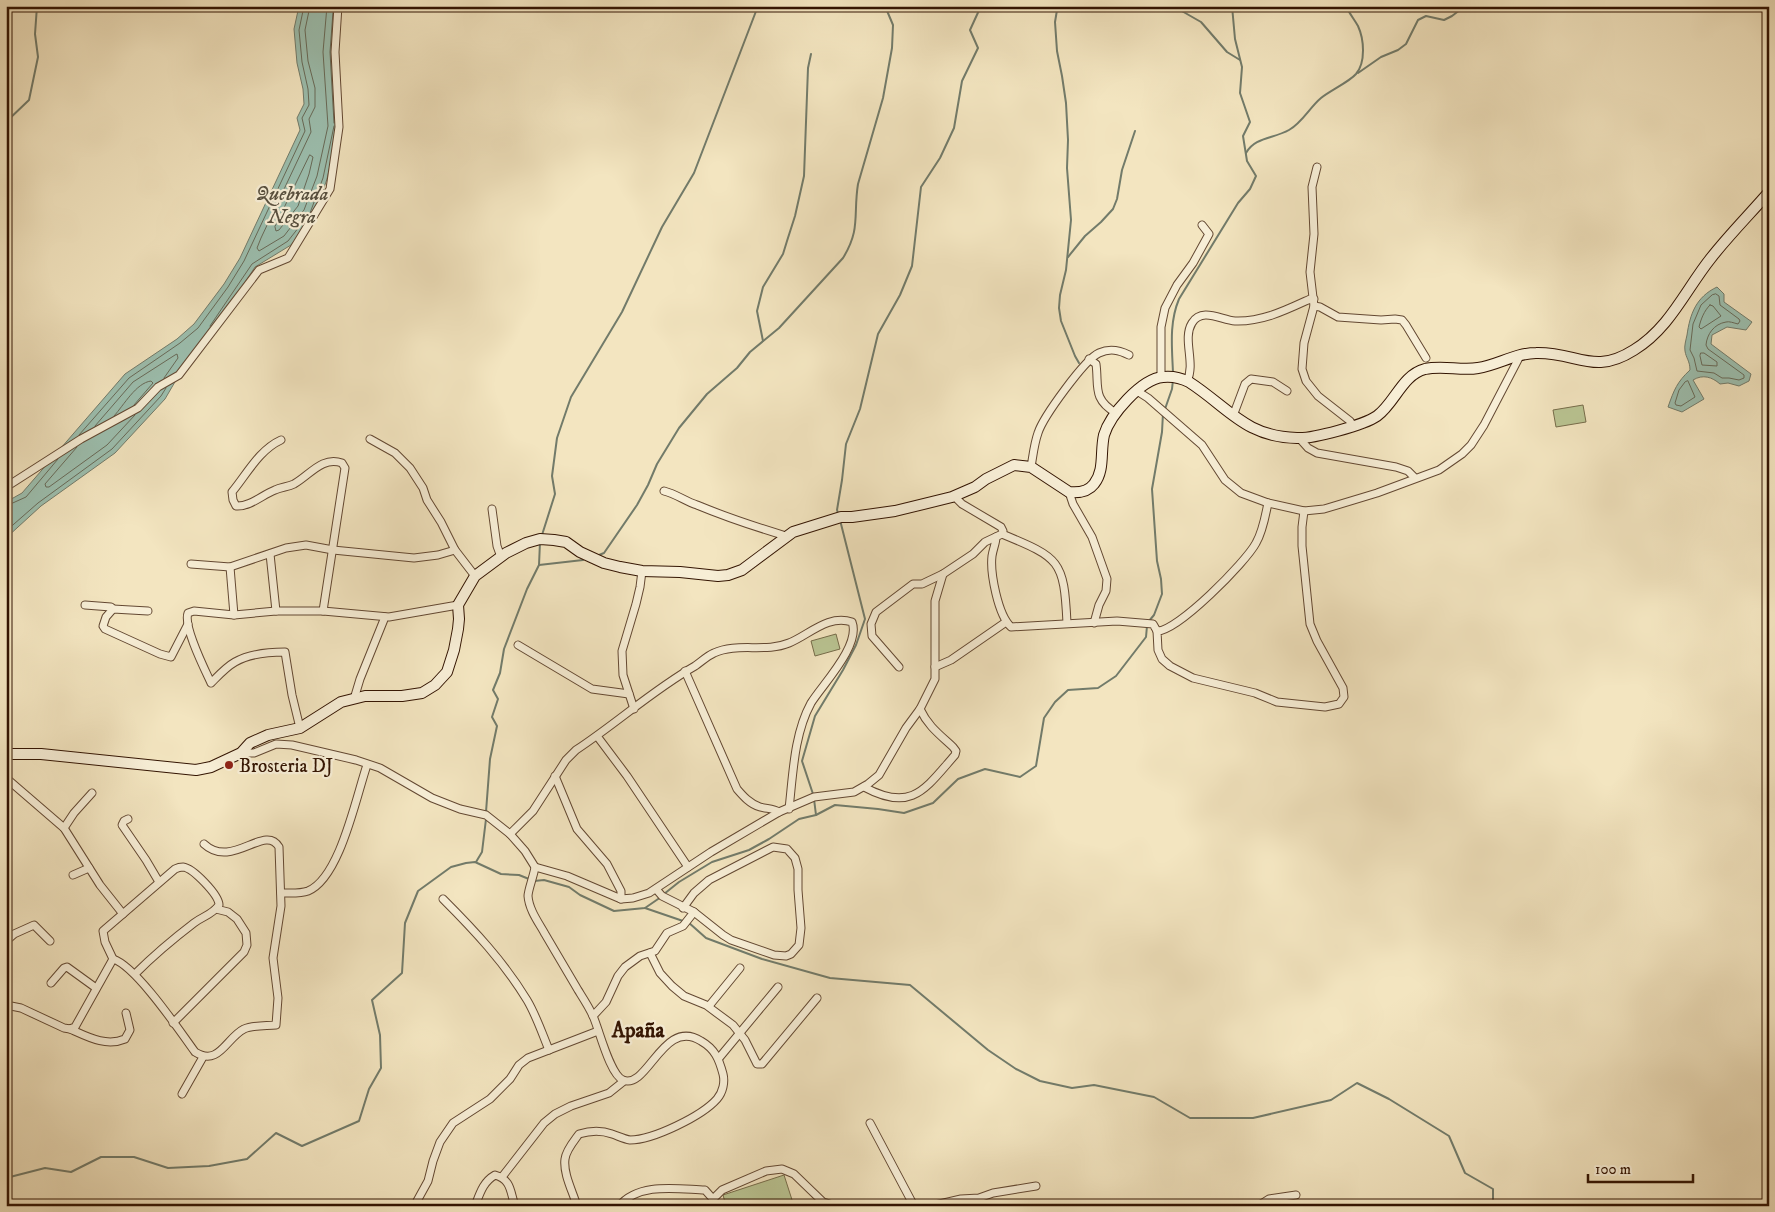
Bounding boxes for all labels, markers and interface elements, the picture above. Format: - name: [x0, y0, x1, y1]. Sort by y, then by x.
- water label: Quebrada Negra: [256, 182, 328, 230]
- place label: Brosteria DJ: [239, 755, 334, 778]
- marker: Brosteria DJ: [223, 759, 235, 771]
- district label: Apaña: [611, 1018, 665, 1044]
- scale bar: [1588, 1152, 1692, 1184]
- text: 100 m: [1595, 1160, 1631, 1179]

